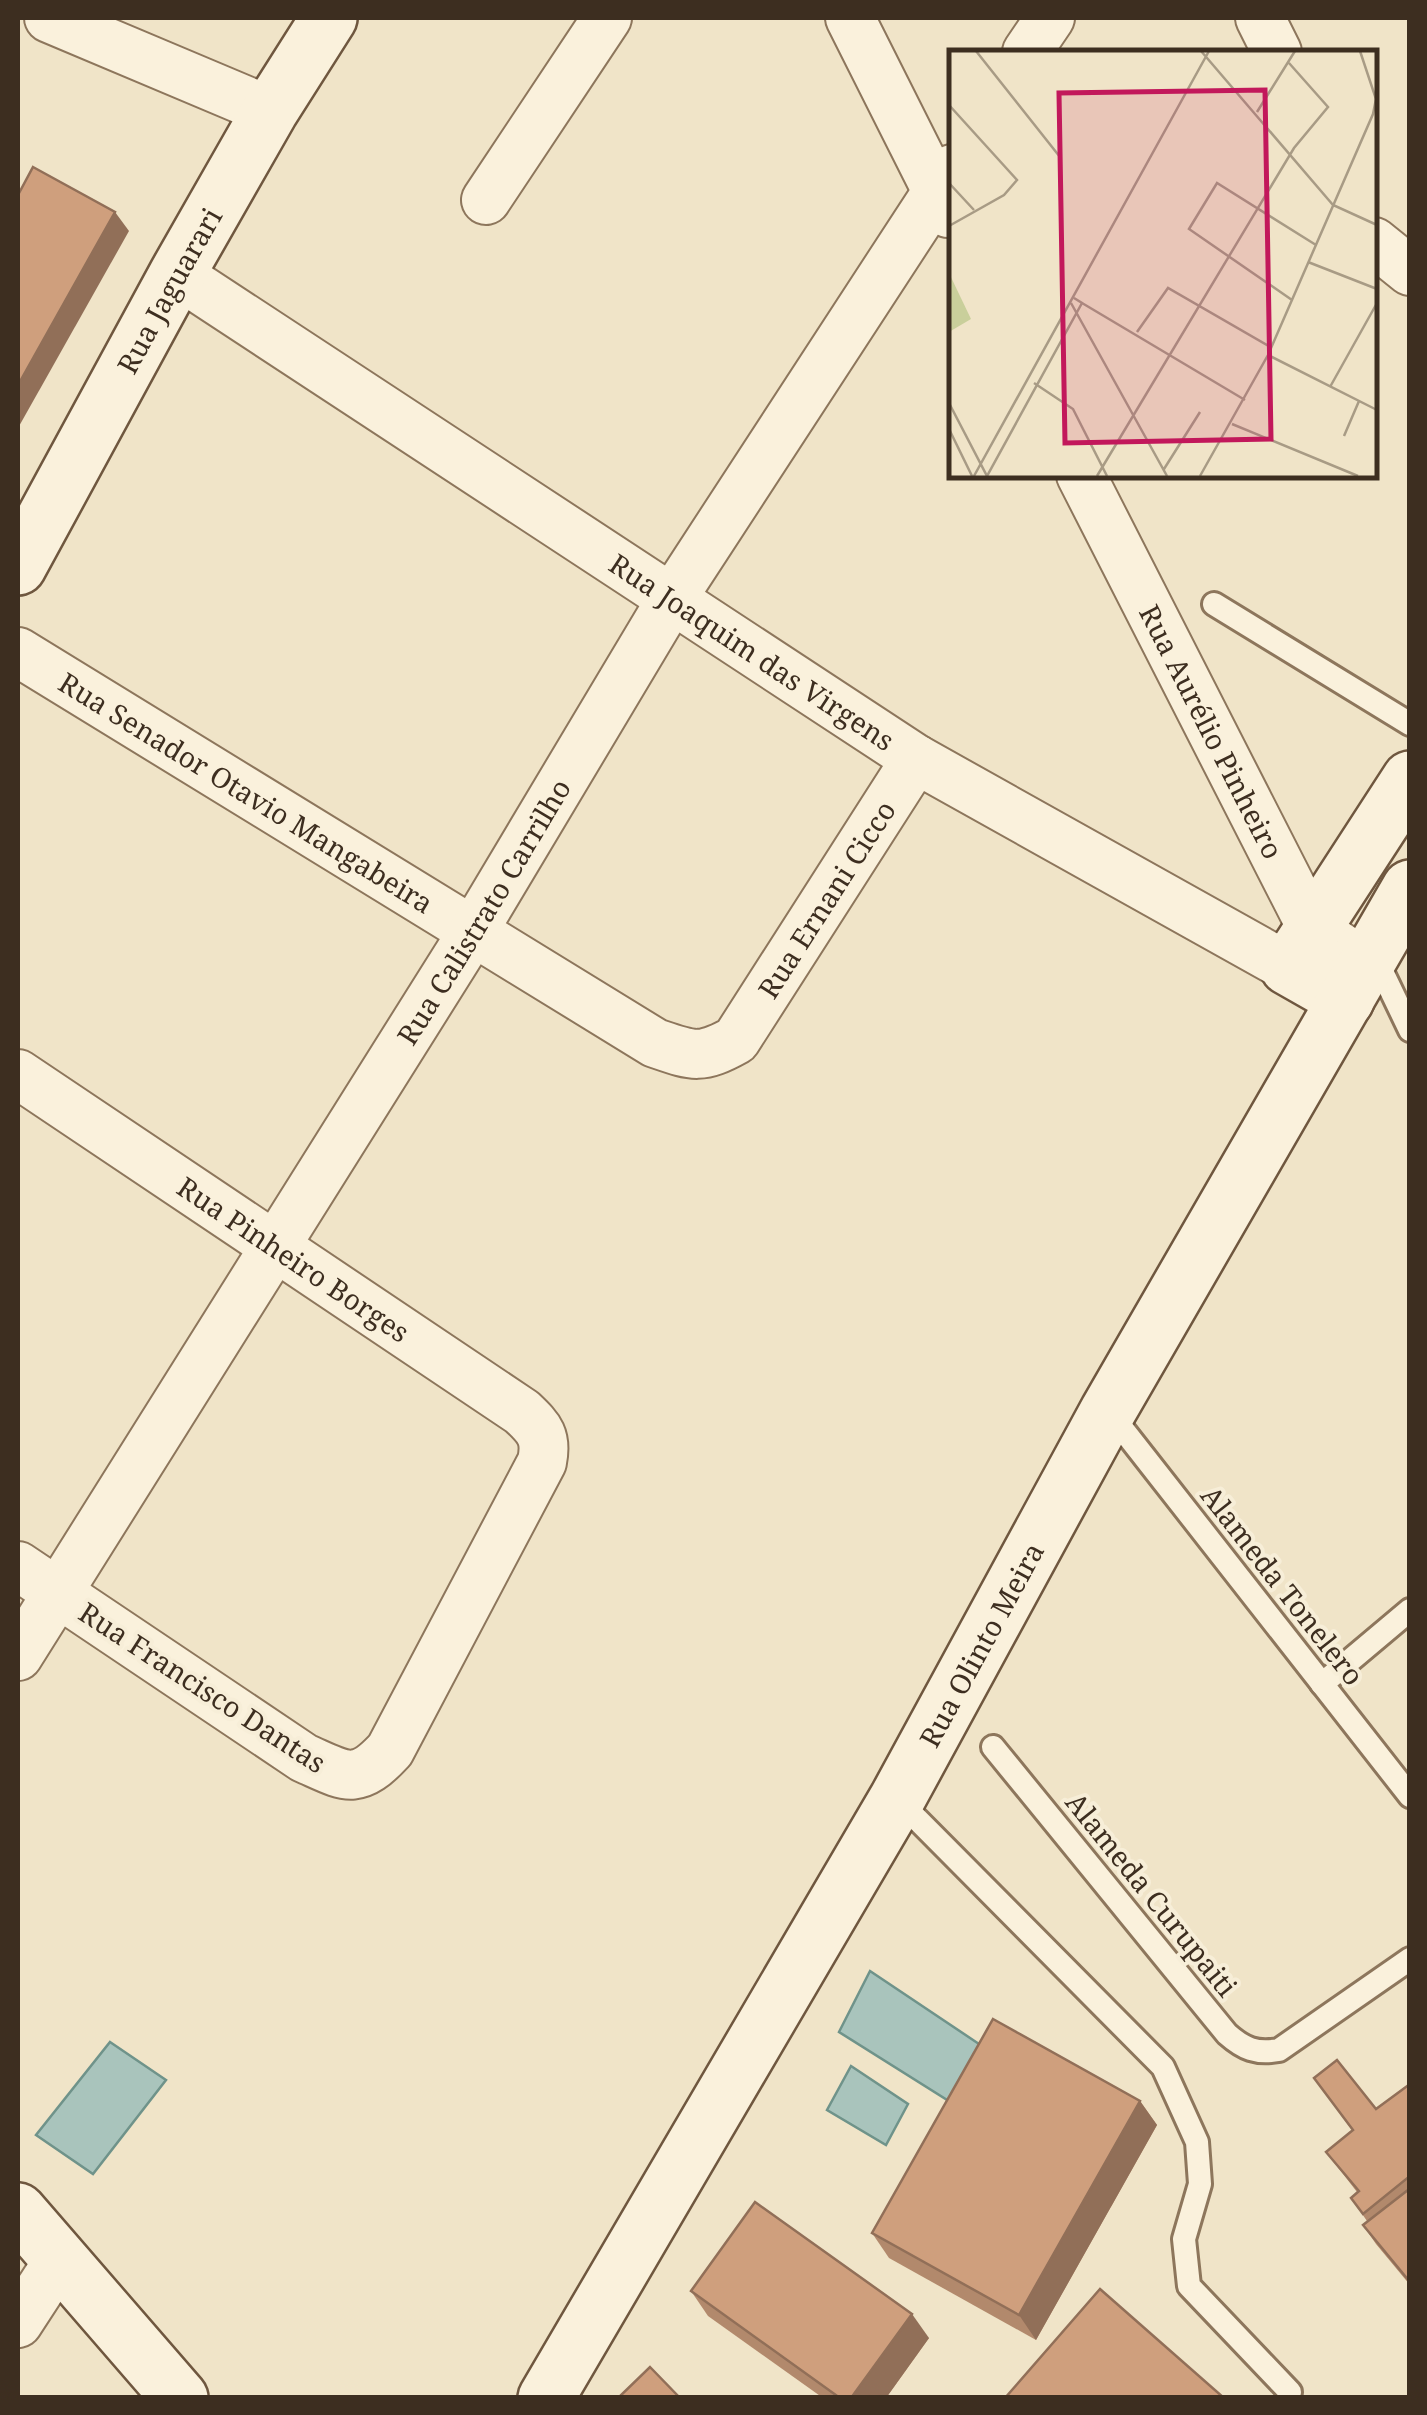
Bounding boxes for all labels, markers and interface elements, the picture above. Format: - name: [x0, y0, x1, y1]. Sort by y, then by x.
- inset map: [949, 50, 1377, 478]
- street label: Rua Jaguarari: [108, 201, 230, 380]
- street label: Rua Joaquim das Virgens: [602, 544, 902, 759]
- street label: Rua Aurélio Pinheiro: [1131, 598, 1292, 865]
- street label: Rua Senador Otavio Mangabeira: [52, 663, 441, 922]
- street label: Rua Calistrato Carrilho: [388, 772, 579, 1052]
- street label: Rua Ernani Cicco: [749, 793, 904, 1005]
- street label: Rua Pinheiro Borges: [170, 1167, 417, 1350]
- street label: Alameda Tonelero: [1193, 1477, 1373, 1693]
- street label: Rua Olinto Meira: [910, 1536, 1052, 1754]
- street label: Rua Francisco Dantas: [72, 1593, 334, 1781]
- street label: Alameda Curupaiti: [1058, 1784, 1246, 2004]

